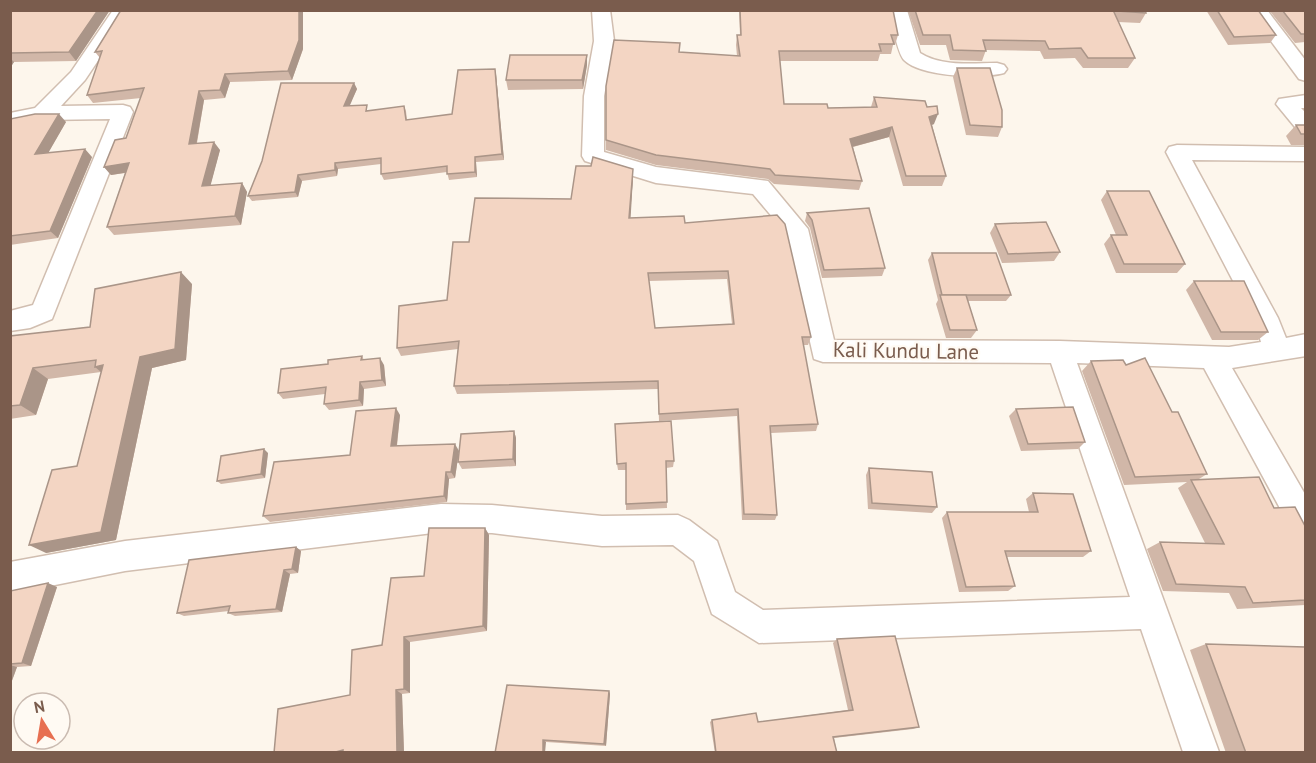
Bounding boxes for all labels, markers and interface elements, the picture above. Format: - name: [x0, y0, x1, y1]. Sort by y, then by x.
- street label: Kali Kundu Lane: [833, 336, 979, 365]
- north arrow: [12, 691, 72, 751]
- text: N: [32, 695, 46, 717]

